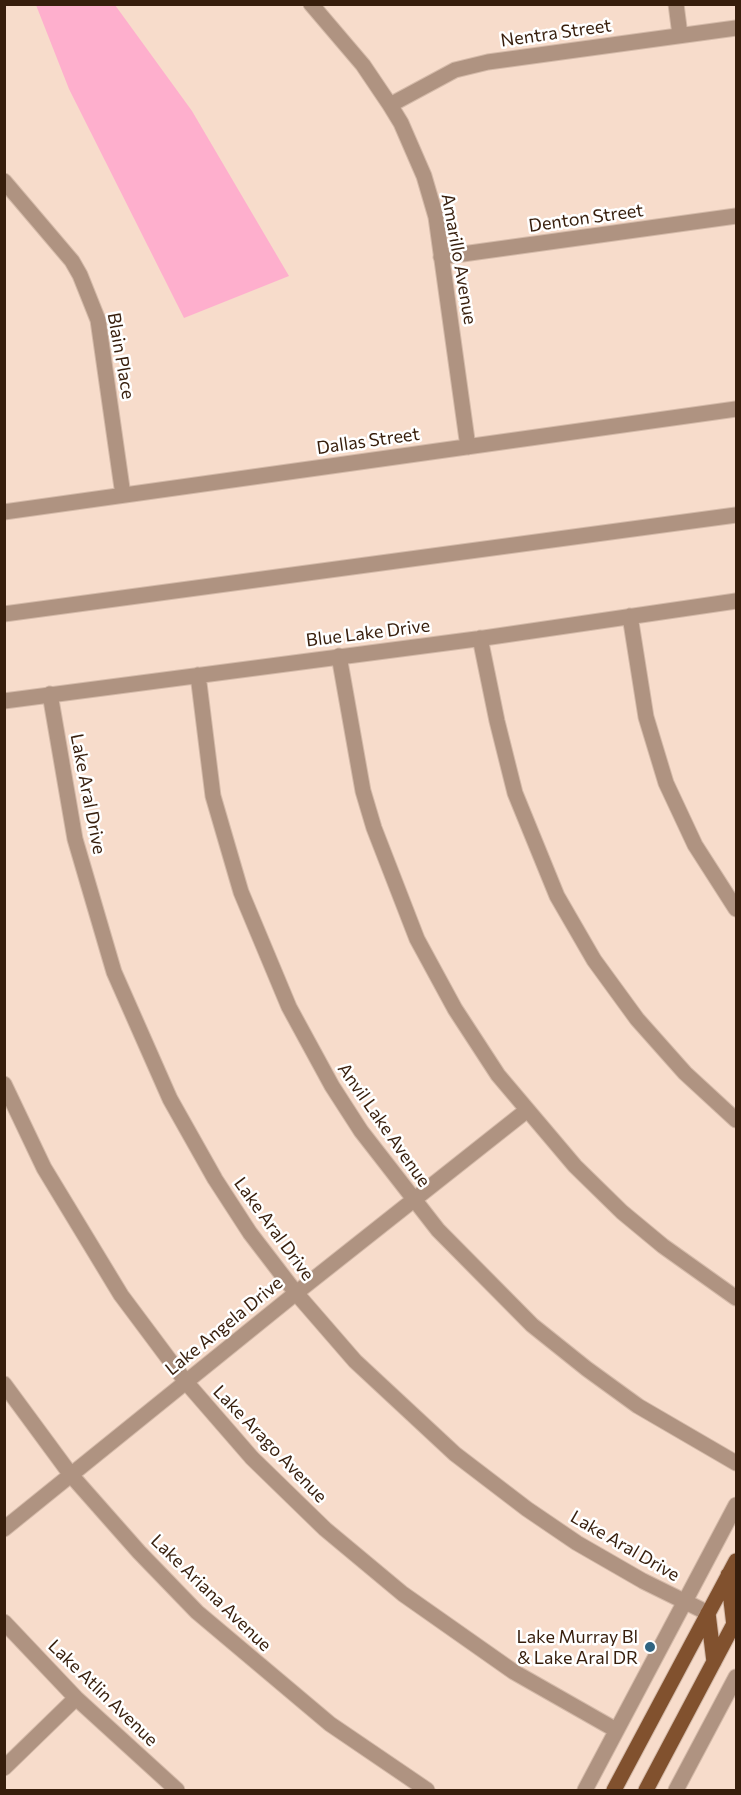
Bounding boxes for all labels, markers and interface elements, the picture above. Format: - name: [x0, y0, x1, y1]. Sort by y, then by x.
- street label: Nentra Street: [499, 15, 613, 51]
- street label: Amarillo Avenue: [437, 192, 481, 326]
- street label: Denton Street: [527, 199, 645, 237]
- street label: Blain Place: [103, 311, 139, 401]
- street label: Dallas Street: [315, 423, 421, 459]
- street label: Blue Lake Drive: [305, 615, 431, 651]
- street label: Lake Aral Drive: [66, 732, 110, 856]
- street label: Anvil Lake Avenue: [333, 1059, 435, 1191]
- street label: Lake Aral Drive: [229, 1173, 319, 1285]
- street label: Lake Angela Drive: [161, 1272, 287, 1380]
- street label: Lake Arago Avenue: [209, 1381, 331, 1507]
- street label: Lake Aral Drive: [567, 1506, 683, 1586]
- street label: Lake Ariana Avenue: [146, 1530, 276, 1656]
- place label: Lake Murray Bl & Lake Aral DR: [516, 1626, 638, 1668]
- street label: Lake Atlin Avenue: [44, 1635, 162, 1751]
- marker: Lake Murray Bl & Lake Aral DR: [643, 1640, 657, 1654]

